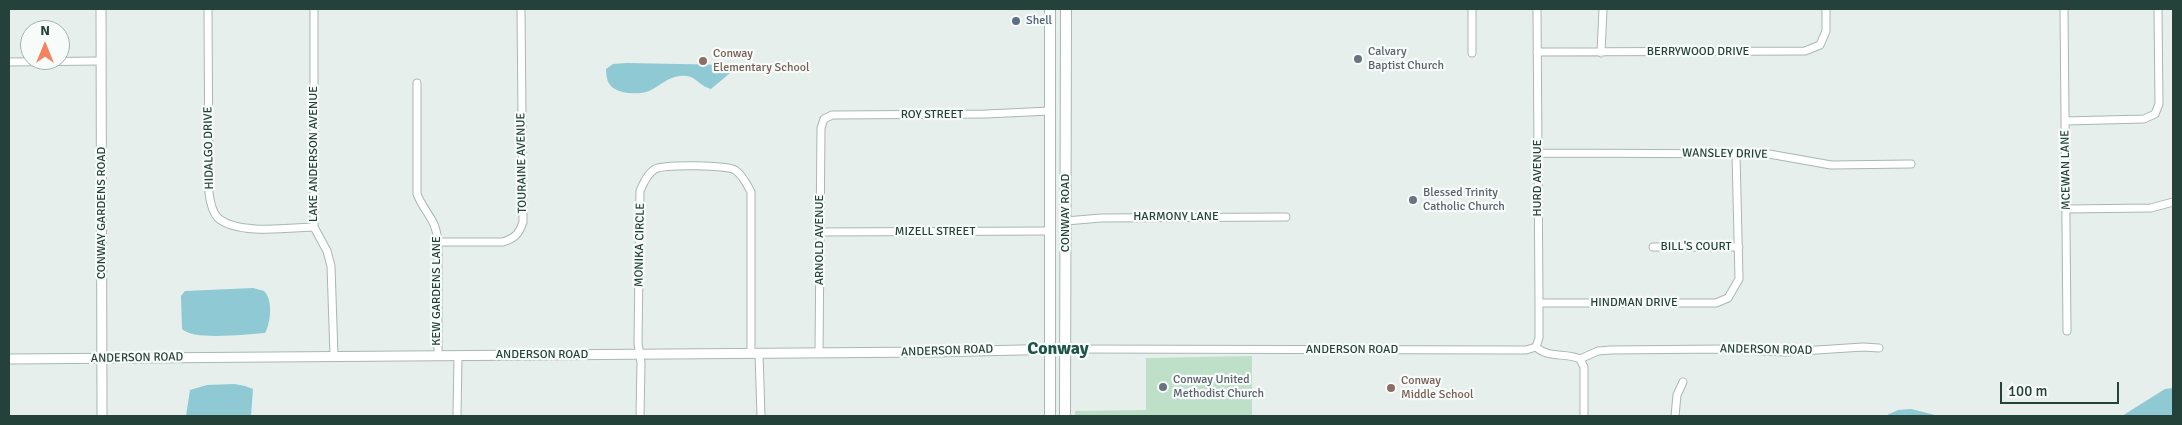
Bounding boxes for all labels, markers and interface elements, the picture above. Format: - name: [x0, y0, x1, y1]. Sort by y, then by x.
- place label: Shell: [1026, 14, 1052, 28]
- marker: Shell: [1010, 15, 1022, 27]
- north arrow: [20, 20, 70, 70]
- text: N: [40, 22, 50, 39]
- place label: Calvary Baptist Church: [1368, 45, 1444, 73]
- street label: BERRYWOOD DRIVE: [1647, 45, 1749, 59]
- place label: Conway Elementary School: [713, 47, 809, 75]
- marker: Calvary Baptist Church: [1352, 53, 1364, 65]
- marker: Conway Elementary School: [697, 55, 709, 67]
- street label: LAKE ANDERSON AVENUE: [307, 86, 321, 222]
- street label: HIDALGO DRIVE: [201, 106, 217, 190]
- street label: ROY STREET: [901, 108, 963, 122]
- street label: TOURAINE AVENUE: [514, 113, 530, 213]
- street label: MCEWAN LANE: [2058, 130, 2074, 210]
- street label: HURD AVENUE: [1531, 139, 1545, 217]
- street label: WANSLEY DRIVE: [1682, 146, 1768, 162]
- street label: CONWAY GARDENS ROAD: [95, 147, 109, 279]
- street label: CONWAY ROAD: [1059, 174, 1073, 252]
- place label: Blessed Trinity Catholic Church: [1423, 186, 1505, 214]
- marker: Blessed Trinity Catholic Church: [1407, 194, 1419, 206]
- street label: ARNOLD AVENUE: [813, 195, 827, 285]
- street label: MONIKA CIRCLE: [632, 203, 648, 287]
- street label: HARMONY LANE: [1133, 210, 1219, 224]
- street label: MIZELL STREET: [895, 225, 975, 239]
- street label: KEW GARDENS LANE: [430, 236, 444, 346]
- street label: BILL'S COURT: [1661, 240, 1731, 254]
- street label: HINDMAN DRIVE: [1590, 296, 1678, 310]
- district label: Conway: [1027, 338, 1089, 360]
- street label: ANDERSON ROAD: [901, 342, 993, 360]
- street label: ANDERSON ROAD: [1720, 342, 1812, 358]
- street label: ANDERSON ROAD: [1306, 343, 1398, 357]
- street label: ANDERSON ROAD: [496, 348, 588, 362]
- street label: ANDERSON ROAD: [91, 350, 183, 366]
- scale bar: [2002, 372, 2121, 404]
- place label: Conway United Methodist Church: [1173, 373, 1264, 401]
- place label: Conway Middle School: [1401, 374, 1474, 402]
- marker: Conway United Methodist Church: [1157, 381, 1169, 393]
- marker: Conway Middle School: [1385, 382, 1397, 394]
- text: 100 m: [2008, 382, 2048, 400]

